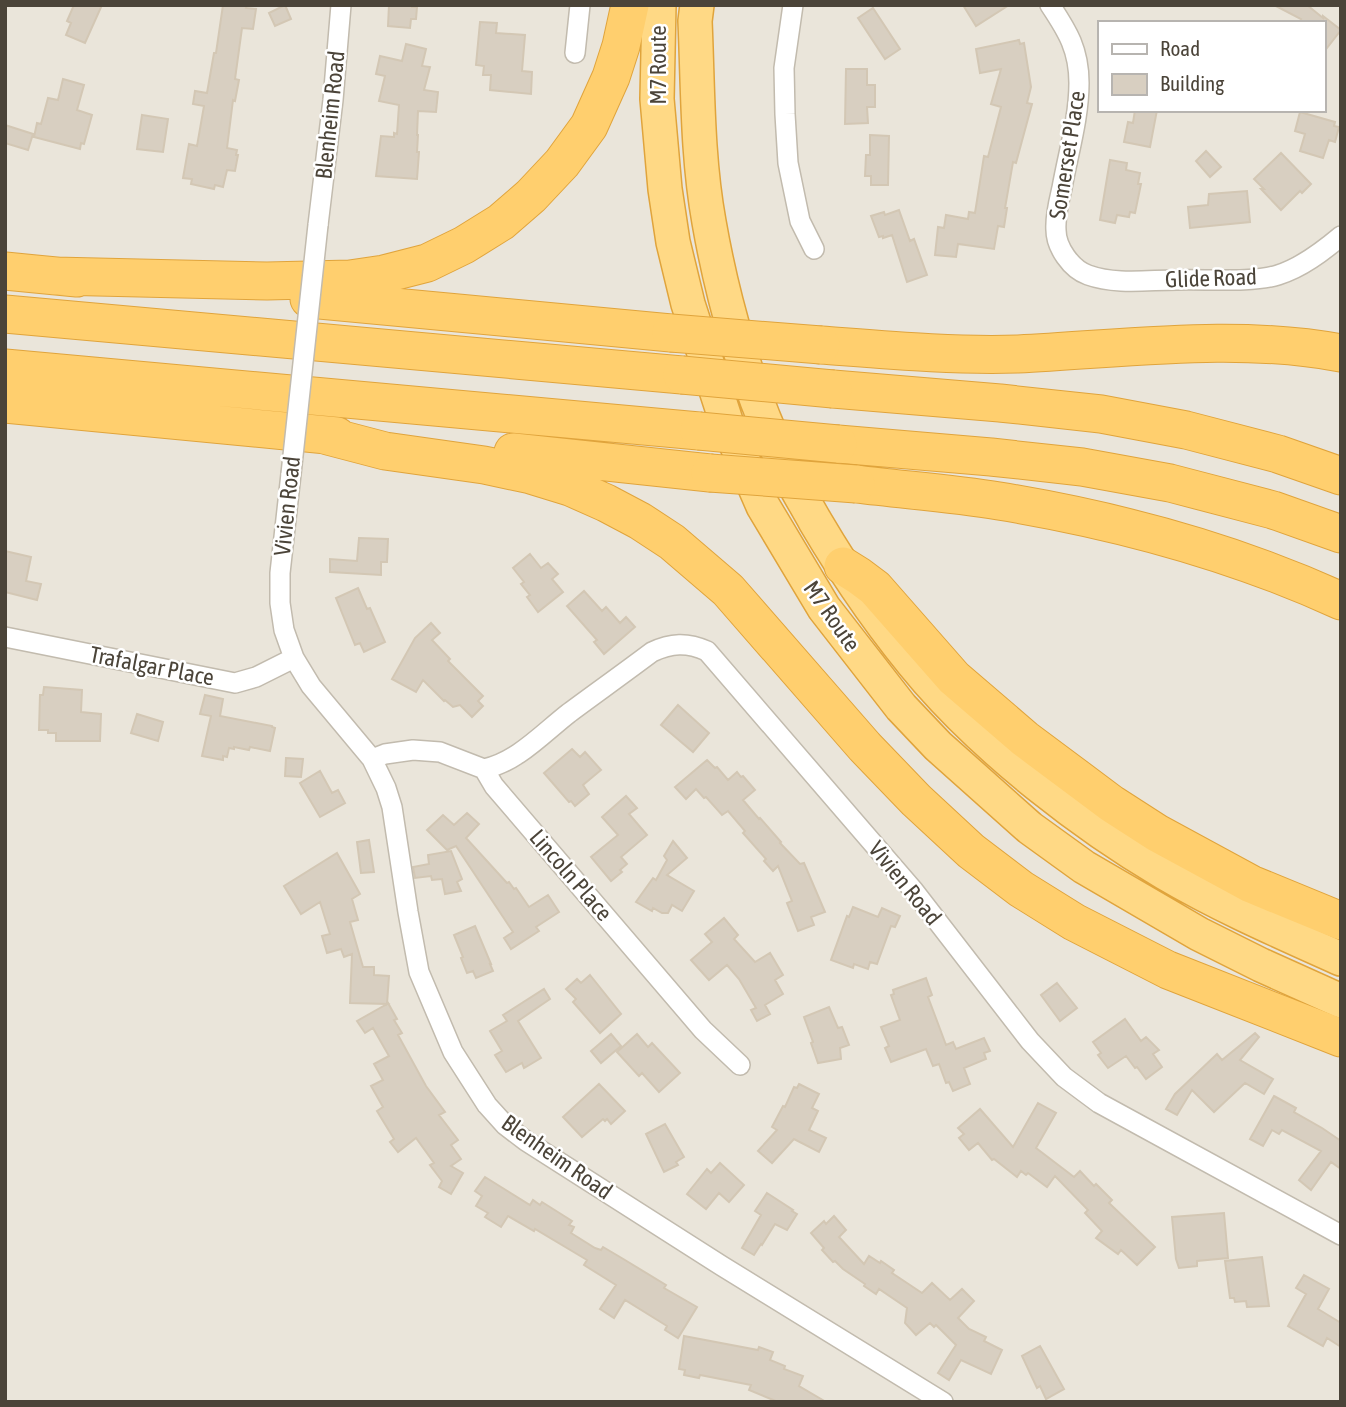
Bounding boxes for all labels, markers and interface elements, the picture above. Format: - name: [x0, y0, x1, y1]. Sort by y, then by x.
- legend: [1098, 21, 1325, 112]
- street label: M7 Route: [645, 25, 671, 105]
- text: Road: [1160, 36, 1200, 60]
- street label: Blenheim Road: [310, 50, 350, 180]
- text: Building: [1160, 71, 1224, 95]
- street label: Somerset Place: [1044, 89, 1090, 221]
- street label: Glide Road: [1165, 263, 1257, 293]
- street label: Vivien Road: [269, 455, 305, 557]
- street label: M7 Route: [799, 576, 865, 656]
- street label: Trafalgar Place: [88, 641, 216, 691]
- street label: Lincoln Place: [524, 824, 618, 926]
- street label: Vivien Road: [863, 836, 947, 930]
- street label: Blenheim Road: [497, 1109, 617, 1205]

